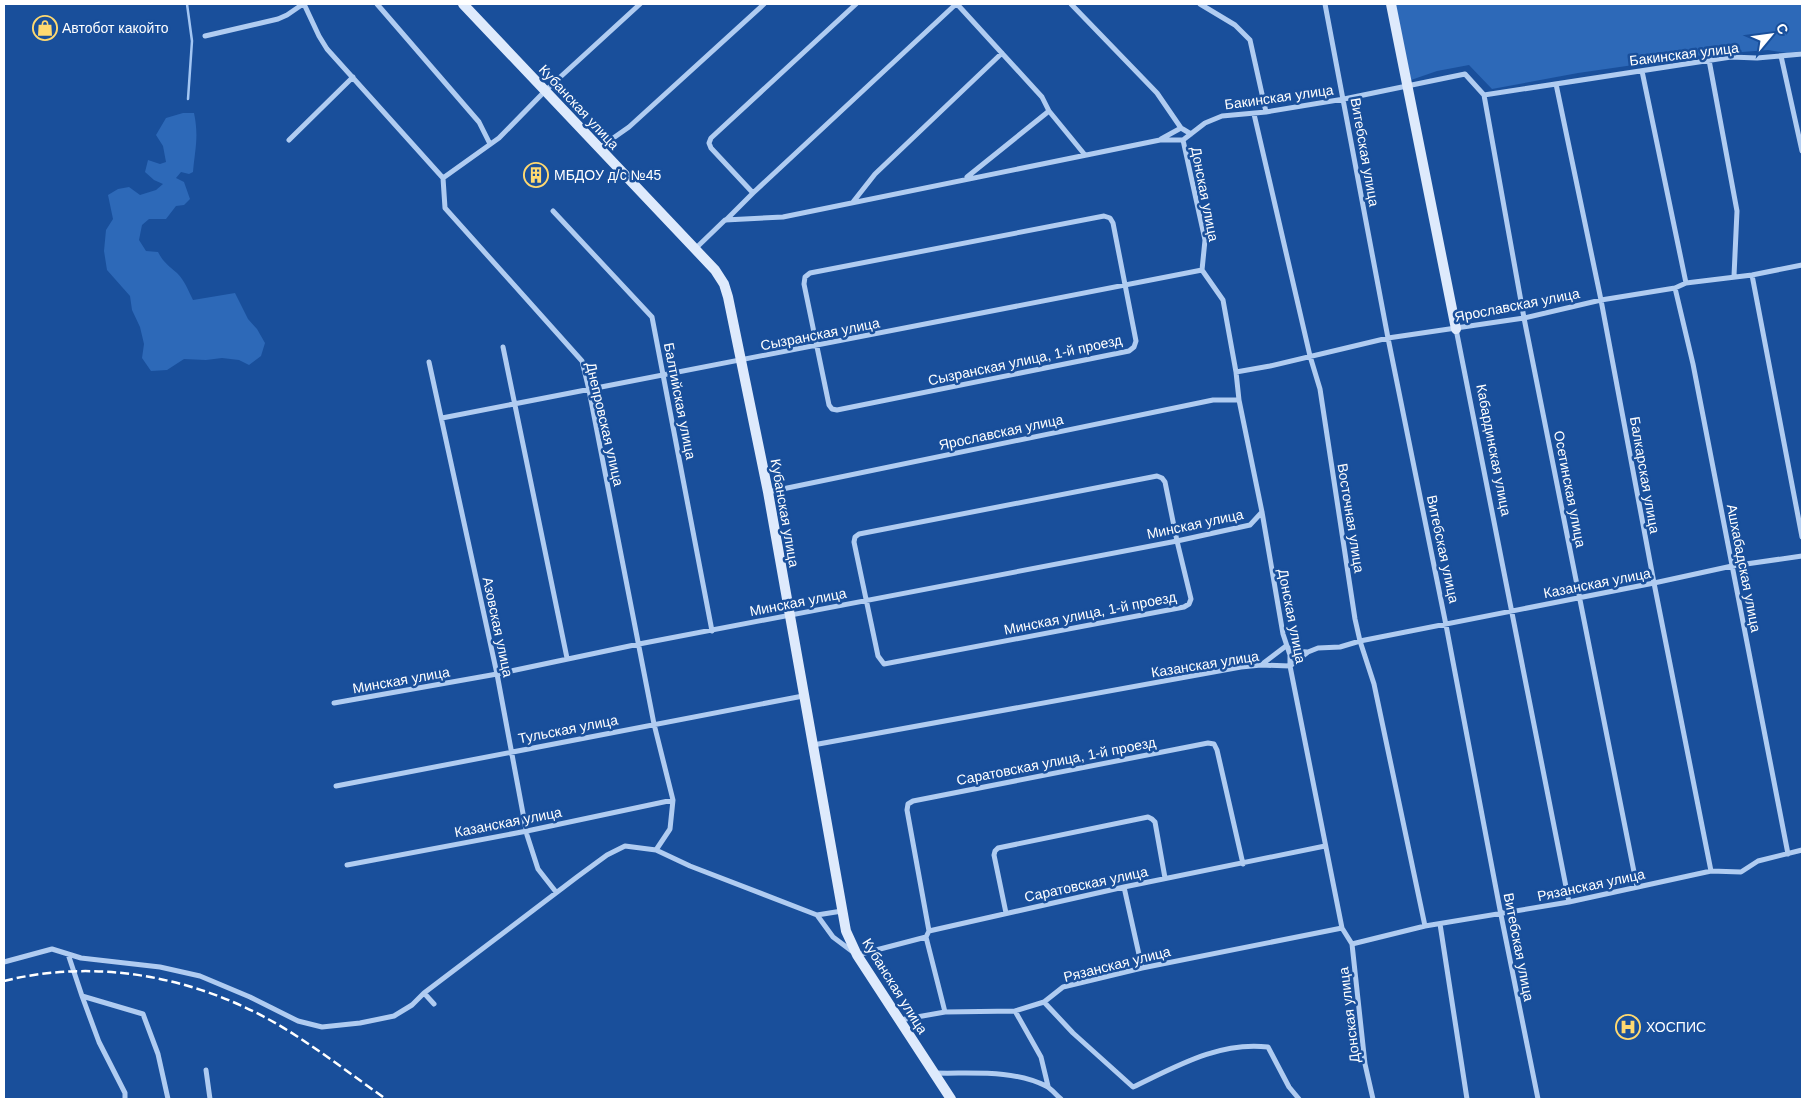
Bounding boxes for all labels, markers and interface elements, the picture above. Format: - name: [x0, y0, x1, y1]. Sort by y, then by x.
- north arrow: [1746, 10, 1796, 60]
- shop icon: Автобот какойто: [32, 15, 58, 41]
- place label: Автобот какойто: [62, 20, 169, 36]
- text: С: [1773, 20, 1792, 37]
- street label: Бакинская улица: [1629, 39, 1740, 69]
- street label: Кубанская улица: [536, 61, 622, 153]
- street label: Бакинская улица: [1224, 81, 1335, 113]
- street label: Витебская улица: [1348, 96, 1382, 208]
- street label: Донская улица: [1188, 145, 1222, 243]
- building icon: МБДОУ д/с №45: [523, 162, 549, 188]
- place label: МБДОУ д/с №45: [554, 167, 661, 183]
- street label: Ярославская улица: [1453, 285, 1581, 325]
- street label: Сызранская улица: [759, 315, 881, 353]
- street label: Сызранская улица, 1-й проезд: [927, 332, 1123, 388]
- street label: Балтийская улица: [661, 341, 699, 461]
- street label: Днепровская улица: [583, 361, 627, 488]
- street label: Кабардинская улица: [1473, 383, 1515, 517]
- street label: Ярославская улица: [937, 411, 1065, 453]
- street label: Балкарская улица: [1627, 415, 1663, 535]
- street label: Осетинская улица: [1551, 429, 1589, 549]
- street label: Кубанская улица: [768, 458, 802, 569]
- street label: Восточная улица: [1334, 462, 1368, 574]
- street label: Витебская улица: [1424, 493, 1462, 605]
- street label: Ашхабадская улица: [1724, 503, 1764, 634]
- street label: Минская улица: [1145, 506, 1245, 542]
- street label: Казанская улица: [1542, 565, 1652, 601]
- street label: Донская улица: [1275, 567, 1309, 665]
- street label: Азовская улица: [480, 576, 516, 679]
- street label: Минская улица: [748, 585, 848, 619]
- street label: Минская улица, 1-й проезд: [1002, 588, 1178, 638]
- street label: Казанская улица: [1150, 648, 1260, 680]
- street label: Минская улица: [351, 664, 451, 696]
- street label: Тульская улица: [517, 711, 619, 746]
- street label: Саратовская улица, 1-й проезд: [955, 734, 1157, 788]
- street label: Казанская улица: [453, 804, 563, 840]
- street label: Саратовская улица: [1023, 863, 1149, 905]
- street label: Рязанская улица: [1536, 866, 1646, 904]
- street label: Витебская улица: [1501, 891, 1537, 1003]
- street label: Кубанская улица: [859, 935, 931, 1037]
- street label: Рязанская улица: [1062, 943, 1172, 985]
- street label: Донская улица: [1335, 966, 1363, 1064]
- hospital icon: ХОСПИС: [1615, 1014, 1641, 1040]
- place label: ХОСПИС: [1646, 1019, 1706, 1035]

